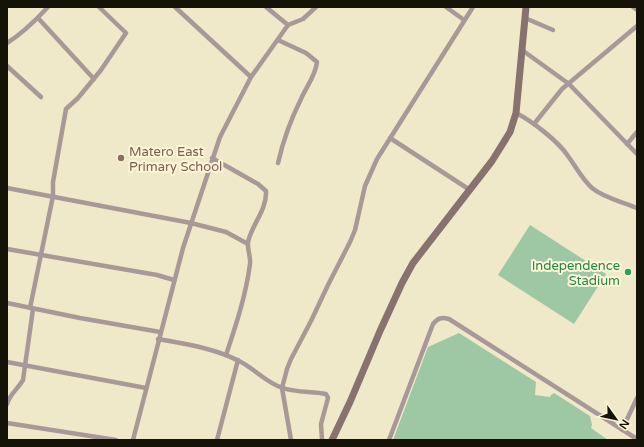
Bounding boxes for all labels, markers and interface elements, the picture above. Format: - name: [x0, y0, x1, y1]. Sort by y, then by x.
- place label: Matero East Primary School: [129, 144, 222, 175]
- marker: Matero East Primary School: [116, 153, 126, 163]
- place label: Independence Stadium: [532, 258, 620, 289]
- marker: Independence Stadium: [623, 267, 633, 277]
- north arrow: [596, 399, 636, 439]
- text: N: [616, 417, 632, 431]

